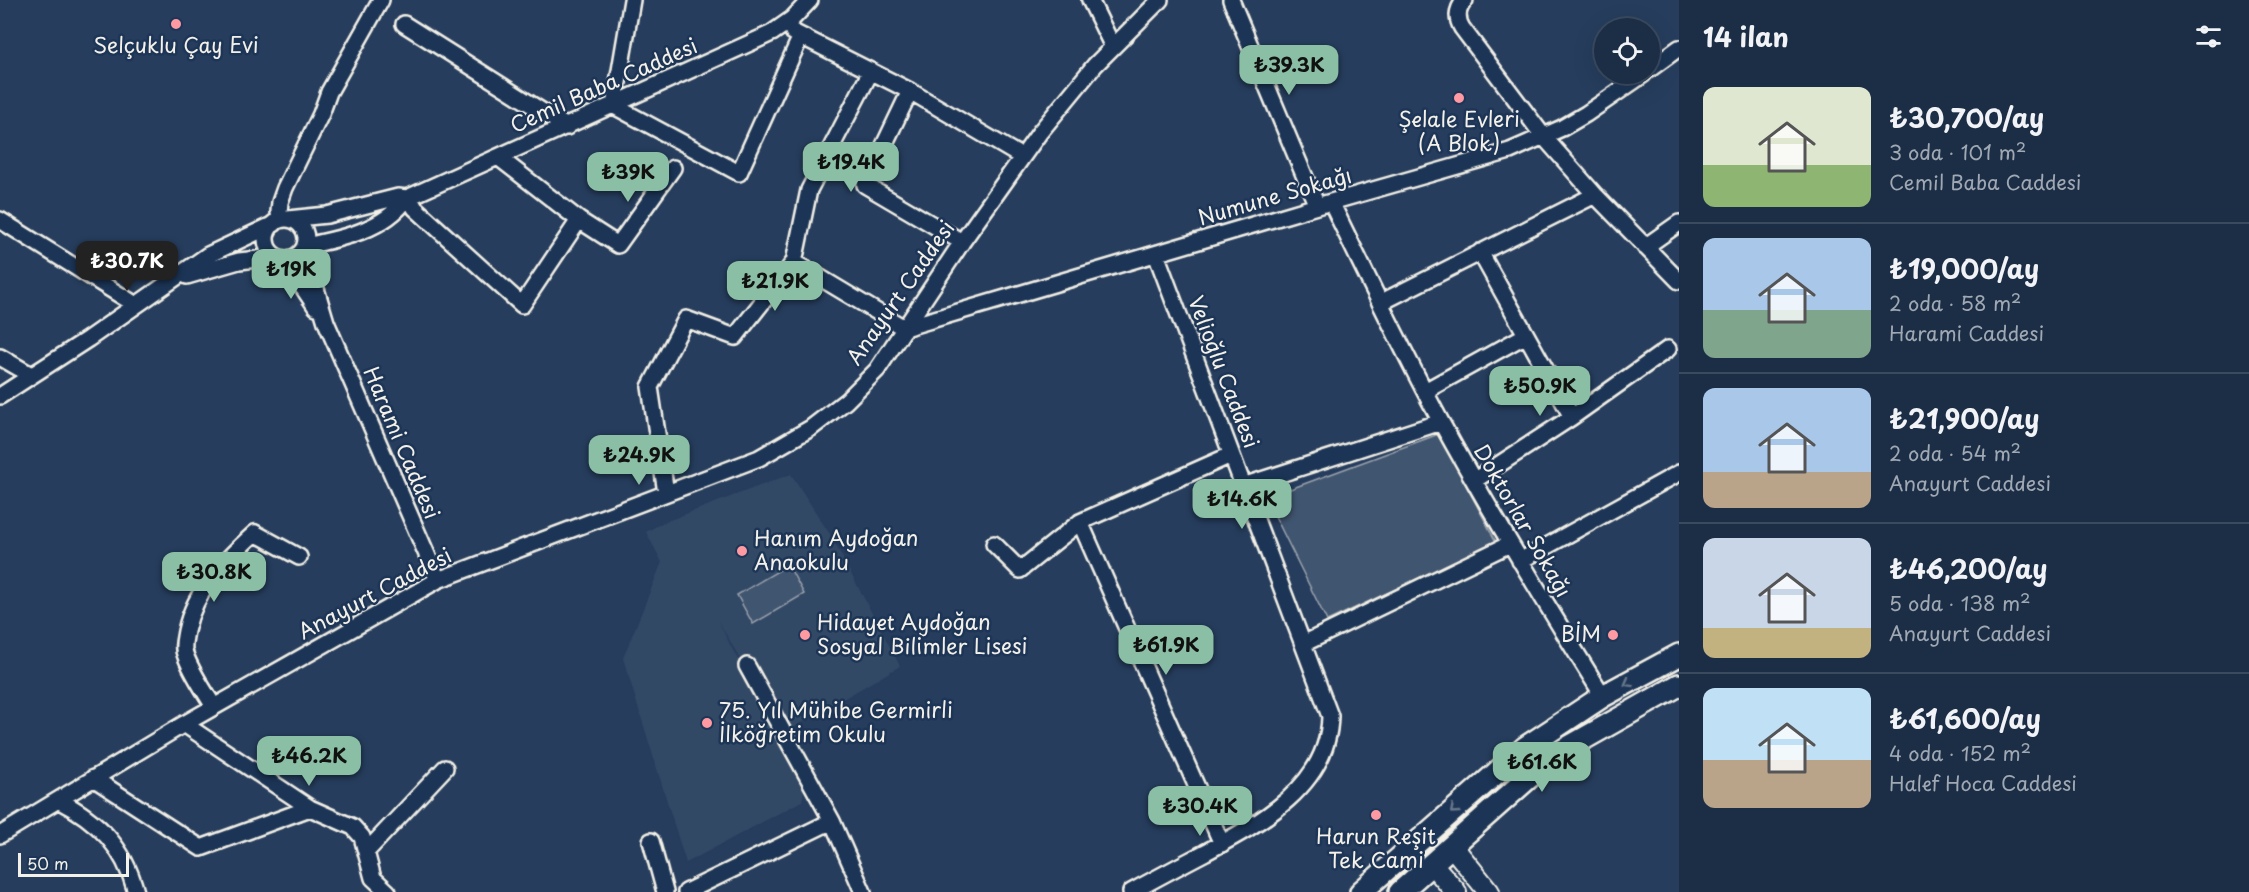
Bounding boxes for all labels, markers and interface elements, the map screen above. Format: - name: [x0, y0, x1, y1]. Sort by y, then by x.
- marker: Selçuklu Çay Evi: [169, 17, 183, 31]
- text: 14 ilan: [1703, 17, 1789, 56]
- map controls: [1594, 18, 1660, 84]
- button: locate: [1594, 18, 1660, 84]
- icon: filters: [2192, 20, 2225, 53]
- place label: Selçuklu Çay Evi: [93, 28, 259, 60]
- street label: Cemil Baba Caddesi: [504, 28, 702, 140]
- pin: ₺39.3K: [1240, 45, 1338, 96]
- text: ₺39.3K: [1253, 49, 1325, 79]
- marker: Şelale Evleri (A Blok): [1452, 91, 1466, 105]
- text: ₺30,700/ay: [1889, 98, 2044, 137]
- place label: Şelale Evleri (A Blok): [1398, 102, 1520, 158]
- icon: home: [1751, 111, 1823, 183]
- text: 3 oda · 101 m²: [1889, 137, 2026, 167]
- pin: ₺19.4K: [802, 142, 900, 193]
- text: ₺19.4K: [817, 146, 885, 176]
- pin: ₺39K: [592, 152, 664, 203]
- text: ₺39K: [601, 156, 655, 186]
- street label: Numune Sokağı: [1194, 158, 1355, 232]
- text: Cemil Baba Caddesi: [1889, 167, 2081, 197]
- street label: Anayurt Caddesi: [837, 213, 961, 371]
- pin: ₺30.7K: [78, 241, 176, 292]
- text: ₺30.7K: [90, 245, 164, 275]
- pin: ₺19K: [255, 249, 327, 300]
- text: ₺19,000/ay: [1889, 249, 2039, 288]
- text: ₺19K: [266, 253, 316, 283]
- pin: ₺21.9K: [726, 261, 824, 312]
- icon: home: [1751, 262, 1823, 334]
- text: ₺21.9K: [741, 265, 809, 295]
- text: 2 oda · 58 m²: [1889, 288, 2021, 318]
- street label: Velioğlu Caddesi: [1181, 290, 1269, 452]
- text: Harami Caddesi: [1889, 318, 2044, 348]
- street label: Harami Caddesi: [356, 361, 449, 523]
- pin: ₺50.9K: [1491, 366, 1589, 417]
- text: ₺50.9K: [1503, 370, 1577, 400]
- text: ₺21,900/ay: [1889, 399, 2040, 438]
- icon: home: [1751, 412, 1823, 484]
- pin: ₺24.9K: [590, 435, 688, 486]
- street label: Doktorlar Sokağı: [1467, 438, 1581, 602]
- text: 2 oda · 54 m²: [1889, 438, 2021, 468]
- text: ₺24.9K: [603, 439, 675, 469]
- text: Anayurt Caddesi: [1889, 468, 2051, 498]
- pin: ₺14.6K: [1193, 479, 1291, 530]
- text: ₺14.6K: [1207, 483, 1277, 513]
- place label: Hanım Aydoğan Anaokulu: [754, 521, 918, 577]
- street label: Anayurt Caddesi: [291, 538, 457, 646]
- marker: Hanım Aydoğan Anaokulu: [735, 544, 749, 558]
- text: ₺46,200/ay: [1889, 549, 2047, 588]
- pin: ₺30.8K: [165, 552, 263, 603]
- text: ₺30.8K: [176, 556, 252, 586]
- icon: home: [1751, 562, 1823, 634]
- text: 5 oda · 138 m²: [1889, 588, 2030, 618]
- place label: Hidayet Aydoğan Sosyal Bilimler Lisesi: [817, 605, 1027, 661]
- place label: BİM: [1561, 617, 1601, 649]
- text: Anayurt Caddesi: [1889, 618, 2051, 648]
- pin: ₺61.9K: [1117, 625, 1215, 676]
- marker: Hidayet Aydoğan Sosyal Bilimler Lisesi: [798, 628, 812, 642]
- marker: BİM: [1606, 628, 1620, 642]
- text: ₺61.9K: [1132, 629, 1200, 659]
- one-way arrow: [1624, 676, 1634, 687]
- place label: 75. Yıl Mühibe Germirli İlköğretim Okulu: [719, 693, 953, 749]
- text: ₺61,600/ay: [1889, 699, 2041, 738]
- icon: home: [1751, 712, 1823, 784]
- marker: 75. Yıl Mühibe Germirli İlköğretim Okulu: [700, 716, 714, 730]
- pin: ₺46.2K: [260, 736, 358, 787]
- text: 4 oda · 152 m²: [1889, 738, 2031, 768]
- text: ₺46.2K: [271, 740, 347, 770]
- pin: ₺61.6K: [1493, 742, 1591, 793]
- text: ₺61.6K: [1507, 746, 1577, 776]
- text: Halef Hoca Caddesi: [1889, 768, 2077, 798]
- pin: ₺30.4K: [1151, 786, 1249, 837]
- text: ₺30.4K: [1162, 790, 1238, 820]
- one-way arrow: [1451, 803, 1461, 814]
- marker: Harun Reşit Tek Cami: [1369, 808, 1383, 822]
- place label: Harun Reşit Tek Cami: [1316, 819, 1436, 875]
- scale bar: [18, 850, 129, 878]
- text: 50 m: [27, 851, 68, 875]

